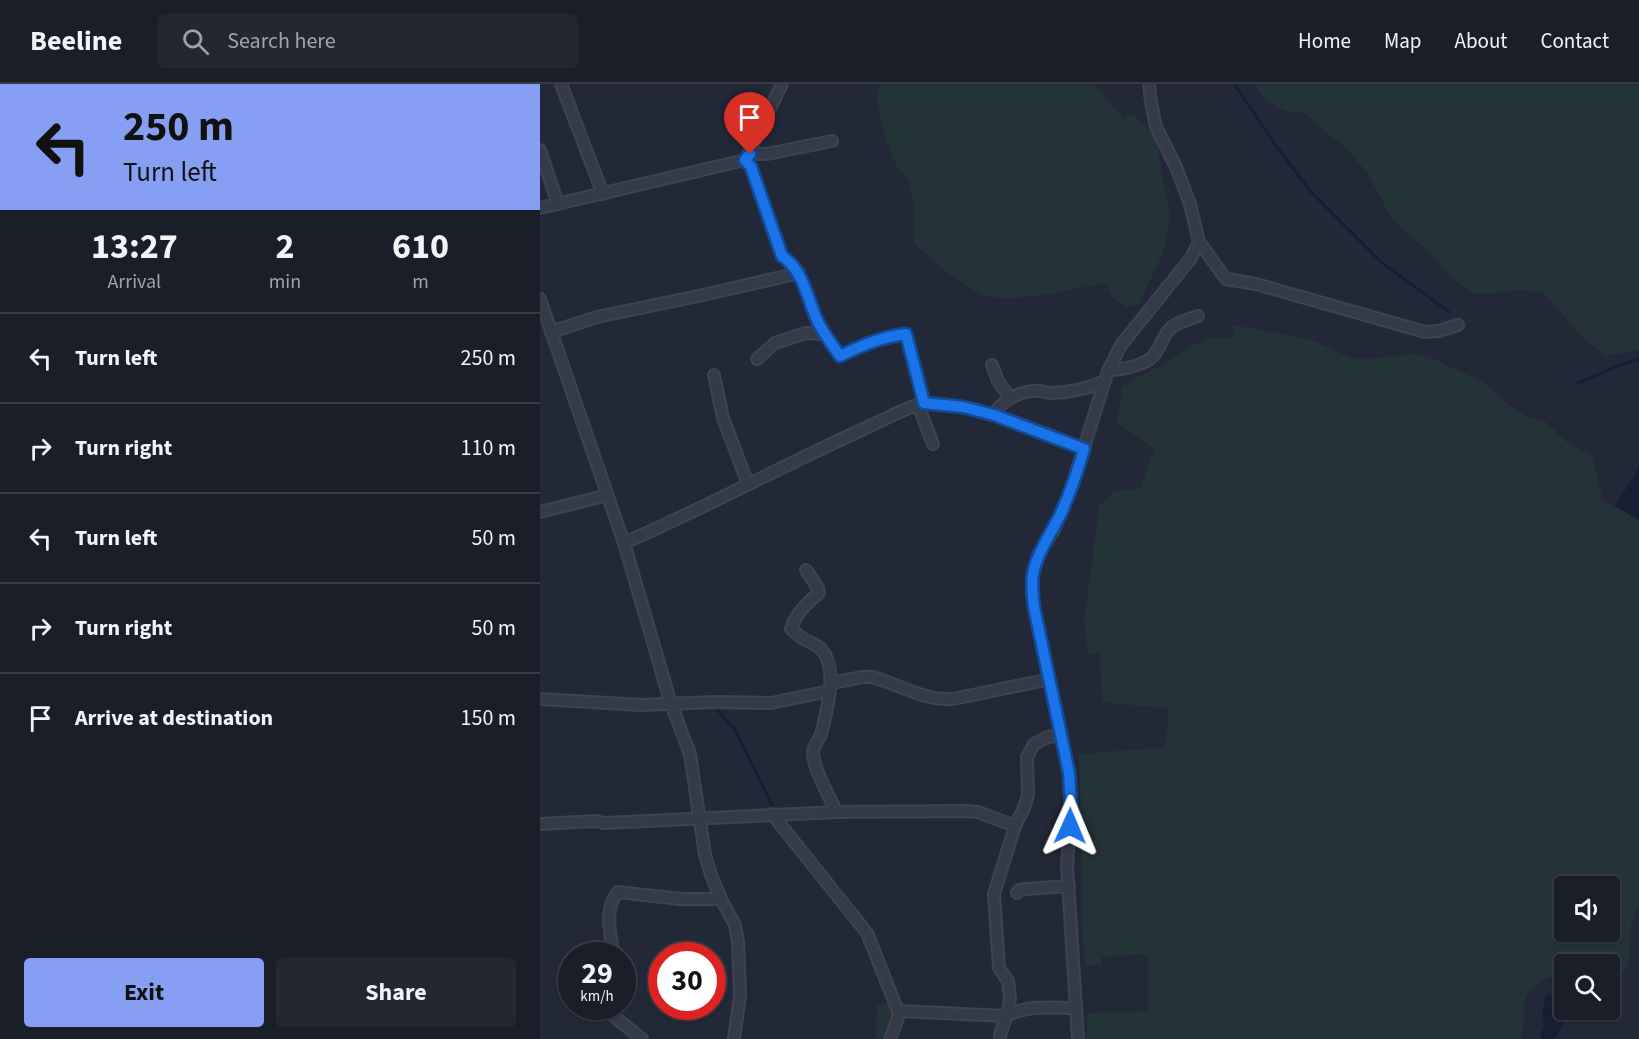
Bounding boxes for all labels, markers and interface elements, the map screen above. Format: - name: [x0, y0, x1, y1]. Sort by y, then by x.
- search box: [158, 14, 578, 68]
- text: Beeline: [30, 21, 122, 61]
- icon: search: [179, 25, 212, 58]
- text: Search here: [227, 25, 336, 57]
- text: Home: [1298, 26, 1351, 56]
- text: Map: [1384, 26, 1422, 56]
- text: About: [1455, 26, 1507, 56]
- text: Contact: [1540, 26, 1609, 56]
- pin: [724, 92, 775, 154]
- text: 250 m: [123, 97, 234, 157]
- icon: arrive: [733, 101, 766, 134]
- icon: left: [24, 108, 102, 186]
- text: Turn left: [123, 153, 217, 192]
- text: 13:27: [91, 221, 178, 272]
- text: 2: [275, 221, 294, 272]
- text: 610: [392, 221, 449, 272]
- text: Arrival: [107, 268, 161, 296]
- text: min: [269, 268, 301, 296]
- text: m: [412, 268, 429, 296]
- icon: left: [24, 342, 57, 375]
- text: Turn left: [75, 342, 157, 374]
- text: 250 m: [461, 342, 516, 374]
- icon: right: [24, 432, 57, 465]
- text: Turn right: [75, 432, 172, 464]
- text: 110 m: [461, 432, 516, 464]
- icon: left: [24, 522, 57, 555]
- text: Turn left: [75, 522, 157, 554]
- text: 50 m: [471, 522, 516, 554]
- icon: right: [24, 612, 57, 645]
- text: Turn right: [75, 612, 172, 644]
- text: 50 m: [471, 612, 516, 644]
- icon: arrive: [24, 702, 57, 735]
- text: Arrive at destination: [75, 702, 273, 734]
- text: 150 m: [461, 702, 516, 734]
- position arrow: [1038, 794, 1102, 858]
- map controls: [1554, 876, 1620, 1020]
- button: sound: [1554, 876, 1620, 942]
- speed limit sign: 30: [648, 942, 726, 1020]
- text: 29: [581, 952, 613, 995]
- button: search: [1554, 954, 1620, 1020]
- button: Exit: [24, 958, 264, 1027]
- button: Share: [276, 958, 516, 1027]
- text: km/h: [580, 986, 614, 1007]

